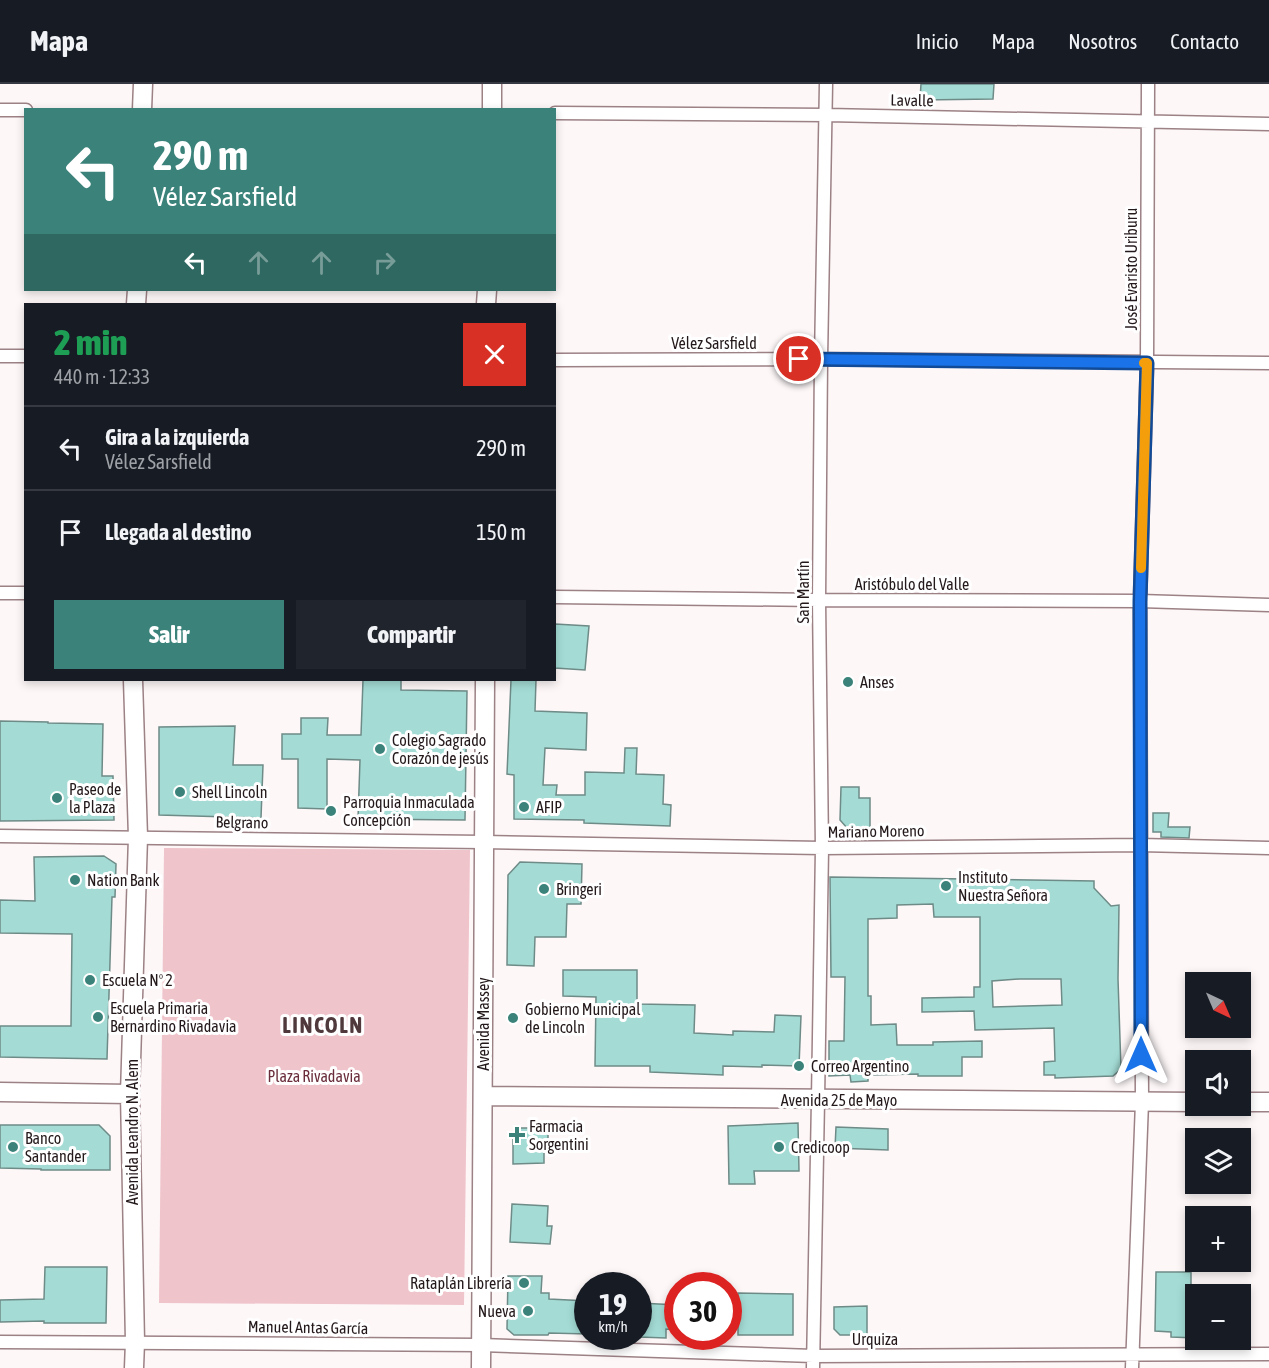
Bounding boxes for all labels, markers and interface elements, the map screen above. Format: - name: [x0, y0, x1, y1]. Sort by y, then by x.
- text: Mapa: [30, 25, 88, 57]
- text: Inicio: [916, 29, 959, 53]
- text: Mapa: [992, 29, 1035, 53]
- text: Nosotros: [1068, 29, 1137, 53]
- text: Contacto: [1170, 29, 1239, 53]
- street label: Lavalle: [890, 91, 934, 109]
- text: 290 m: [153, 131, 248, 179]
- icon: left: [54, 132, 132, 210]
- text: Vélez Sarsfield: [153, 181, 297, 212]
- street label: José Evaristo Uriburu: [1122, 208, 1140, 330]
- icon: left: [179, 246, 212, 279]
- icon: ahead: [242, 246, 275, 279]
- icon: ahead: [305, 246, 338, 279]
- icon: right: [368, 246, 401, 279]
- text: 2 min: [54, 321, 128, 363]
- button: close: [463, 323, 526, 386]
- pin: [773, 333, 824, 384]
- street label: Vélez Sarsfield: [671, 334, 757, 352]
- icon: arrive: [782, 342, 815, 375]
- text: 440 m · 12:33: [54, 365, 150, 388]
- text: Gira a la izquierda: [105, 424, 249, 450]
- icon: left: [54, 432, 87, 465]
- text: 290 m: [476, 435, 526, 461]
- text: Vélez Sarsfield: [105, 450, 212, 473]
- icon: arrive: [54, 516, 87, 549]
- text: Llegada al destino: [105, 519, 252, 545]
- text: 150 m: [476, 519, 526, 545]
- street label: San Martín: [794, 561, 812, 623]
- street label: Aristóbulo del Valle: [855, 575, 969, 593]
- button: Salir: [54, 600, 284, 669]
- button: Compartir: [296, 600, 526, 669]
- place label: Anses: [860, 673, 895, 691]
- marker: Anses: [841, 675, 855, 689]
- place label: Colegio Sagrado Corazón de jesús: [392, 731, 489, 768]
- marker: Colegio Sagrado Corazón de jesús: [373, 742, 387, 756]
- place label: Paseo de la Plaza: [69, 780, 121, 816]
- place label: Shell Lincoln: [192, 783, 268, 801]
- marker: Shell Lincoln: [173, 785, 187, 799]
- marker: Paseo de la Plaza: [50, 791, 64, 805]
- place label: Parroquia Inmaculada Concepción: [343, 793, 475, 830]
- place label: AFIP: [536, 798, 562, 816]
- marker: AFIP: [517, 800, 531, 814]
- marker: Parroquia Inmaculada Concepción: [324, 804, 338, 818]
- street label: Belgrano: [215, 813, 269, 832]
- street label: Mariano Moreno: [827, 821, 925, 841]
- place label: Instituto Nuestra Señora: [958, 868, 1048, 904]
- place label: Nation Bank: [87, 871, 159, 889]
- marker: Nation Bank: [68, 873, 82, 887]
- marker: Instituto Nuestra Señora: [939, 879, 953, 893]
- place label: Bringeri: [556, 880, 602, 899]
- marker: Bringeri: [537, 882, 551, 896]
- place label: Escuela Nº 2: [102, 971, 173, 989]
- north arrow: [1185, 972, 1251, 1038]
- map controls: [1185, 972, 1251, 1350]
- marker: Escuela Nº 2: [83, 973, 97, 987]
- street label: Avenida Massey: [474, 977, 493, 1071]
- place label: Escuela Primaria Bernardino Rivadavia: [110, 999, 237, 1035]
- place label: Gobierno Municipal de Lincoln: [525, 1000, 641, 1036]
- marker: Escuela Primaria Bernardino Rivadavia: [91, 1010, 105, 1024]
- marker: Gobierno Municipal de Lincoln: [506, 1011, 520, 1025]
- district label: LINCOLN: [282, 1012, 364, 1038]
- position arrow: [1109, 1023, 1173, 1087]
- button: sound: [1185, 1050, 1251, 1116]
- place label: Correo Argentino: [811, 1057, 909, 1076]
- street label: Avenida Leandro N. Alem: [123, 1059, 141, 1205]
- marker: Correo Argentino: [792, 1059, 806, 1073]
- park label: Plaza Rivadavia: [267, 1067, 361, 1085]
- street label: Avenida 25 de Mayo: [781, 1091, 897, 1110]
- place label: Farmacia Sorgentini: [529, 1117, 589, 1154]
- marker: Farmacia Sorgentini: [510, 1128, 524, 1142]
- button: layers: [1185, 1128, 1251, 1194]
- place label: Banco Santander: [25, 1129, 87, 1165]
- place label: Credicoop: [791, 1138, 850, 1157]
- marker: Banco Santander: [6, 1140, 20, 1154]
- marker: Credicoop: [772, 1140, 786, 1154]
- button: +: [1185, 1206, 1251, 1272]
- speed limit sign: 30: [664, 1272, 742, 1350]
- place label: Rataplán Librería: [410, 1274, 512, 1293]
- marker: Rataplán Librería: [517, 1276, 531, 1290]
- button: −: [1185, 1284, 1251, 1350]
- text: 19: [599, 1287, 627, 1321]
- place label: Nueva: [478, 1302, 516, 1320]
- marker: Nueva: [521, 1304, 535, 1318]
- street label: Manuel Antas García: [248, 1317, 368, 1337]
- text: km/h: [598, 1318, 628, 1335]
- street label: Urquiza: [852, 1330, 898, 1349]

